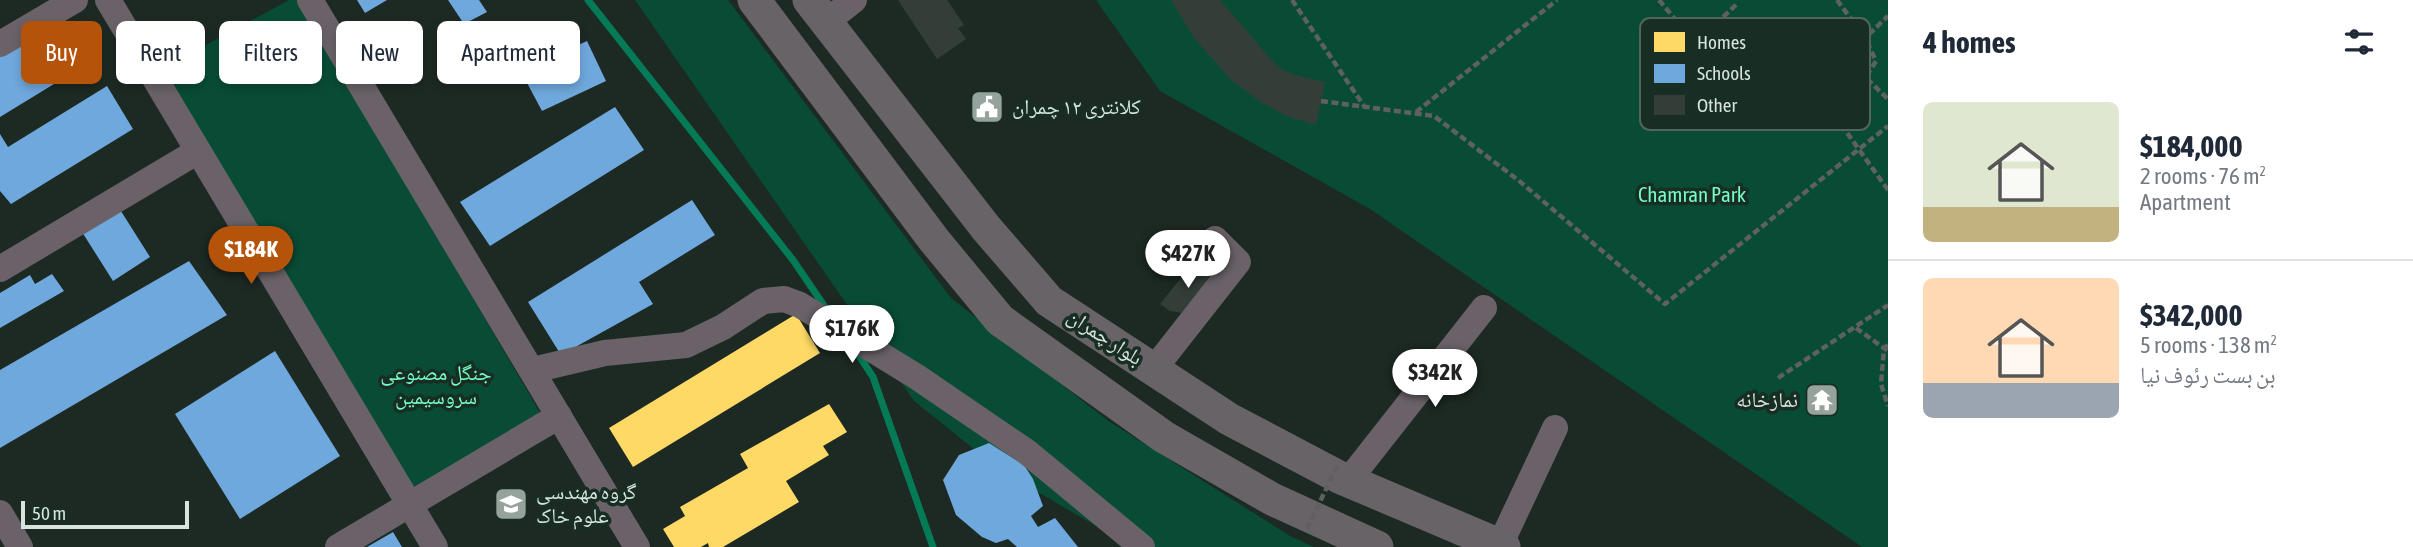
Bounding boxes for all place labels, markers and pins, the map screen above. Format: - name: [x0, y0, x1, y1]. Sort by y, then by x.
- public building icon: کلانتری ۱۲ چمران: [968, 88, 1006, 126]
- place label: کلانتری ۱۲ چمران: [1012, 94, 1141, 119]
- pin: $184K: [202, 226, 300, 286]
- pin: $427K: [1139, 230, 1237, 290]
- pin: $176K: [803, 306, 901, 365]
- pin: $342K: [1386, 350, 1484, 409]
- temple icon: نمازخانه: [1803, 381, 1841, 419]
- place label: نمازخانه: [1736, 387, 1798, 411]
- place label: گروه مهندسی علوم خاک: [536, 479, 637, 530]
- school or university icon: گروه مهندسی علوم خاک: [492, 485, 530, 523]

